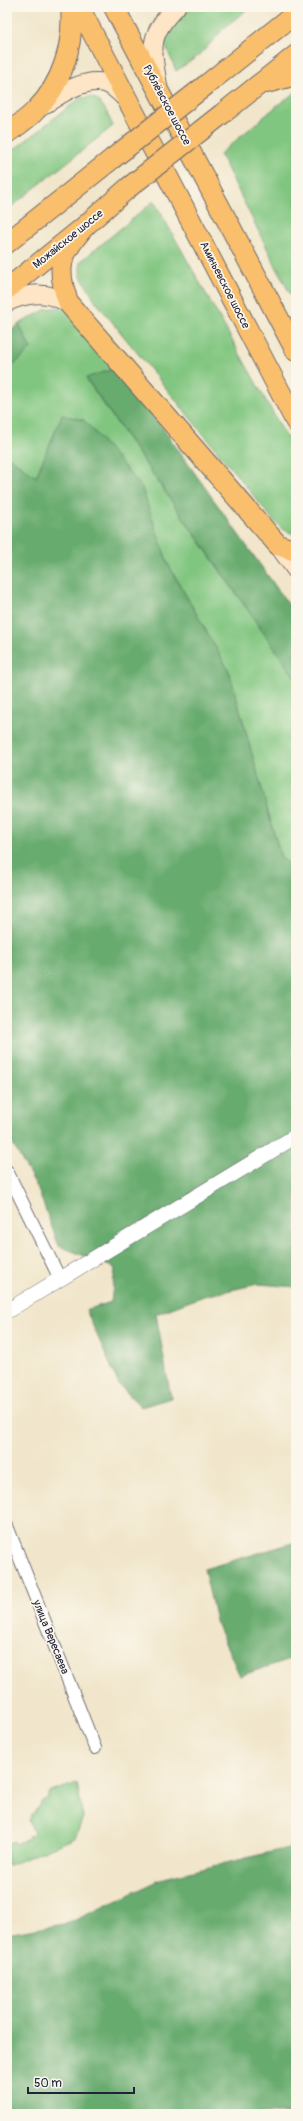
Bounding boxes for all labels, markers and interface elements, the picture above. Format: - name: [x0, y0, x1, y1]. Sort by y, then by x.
- street label: Рублёвское шоссе: [140, 63, 194, 148]
- street label: Можайское шоссе: [30, 206, 106, 271]
- street label: Аминьевское шоссе: [197, 239, 253, 331]
- street label: улица Вересаева: [30, 1597, 72, 1676]
- scale bar: [28, 2069, 134, 2095]
- text: 50 m: [34, 2076, 62, 2091]

